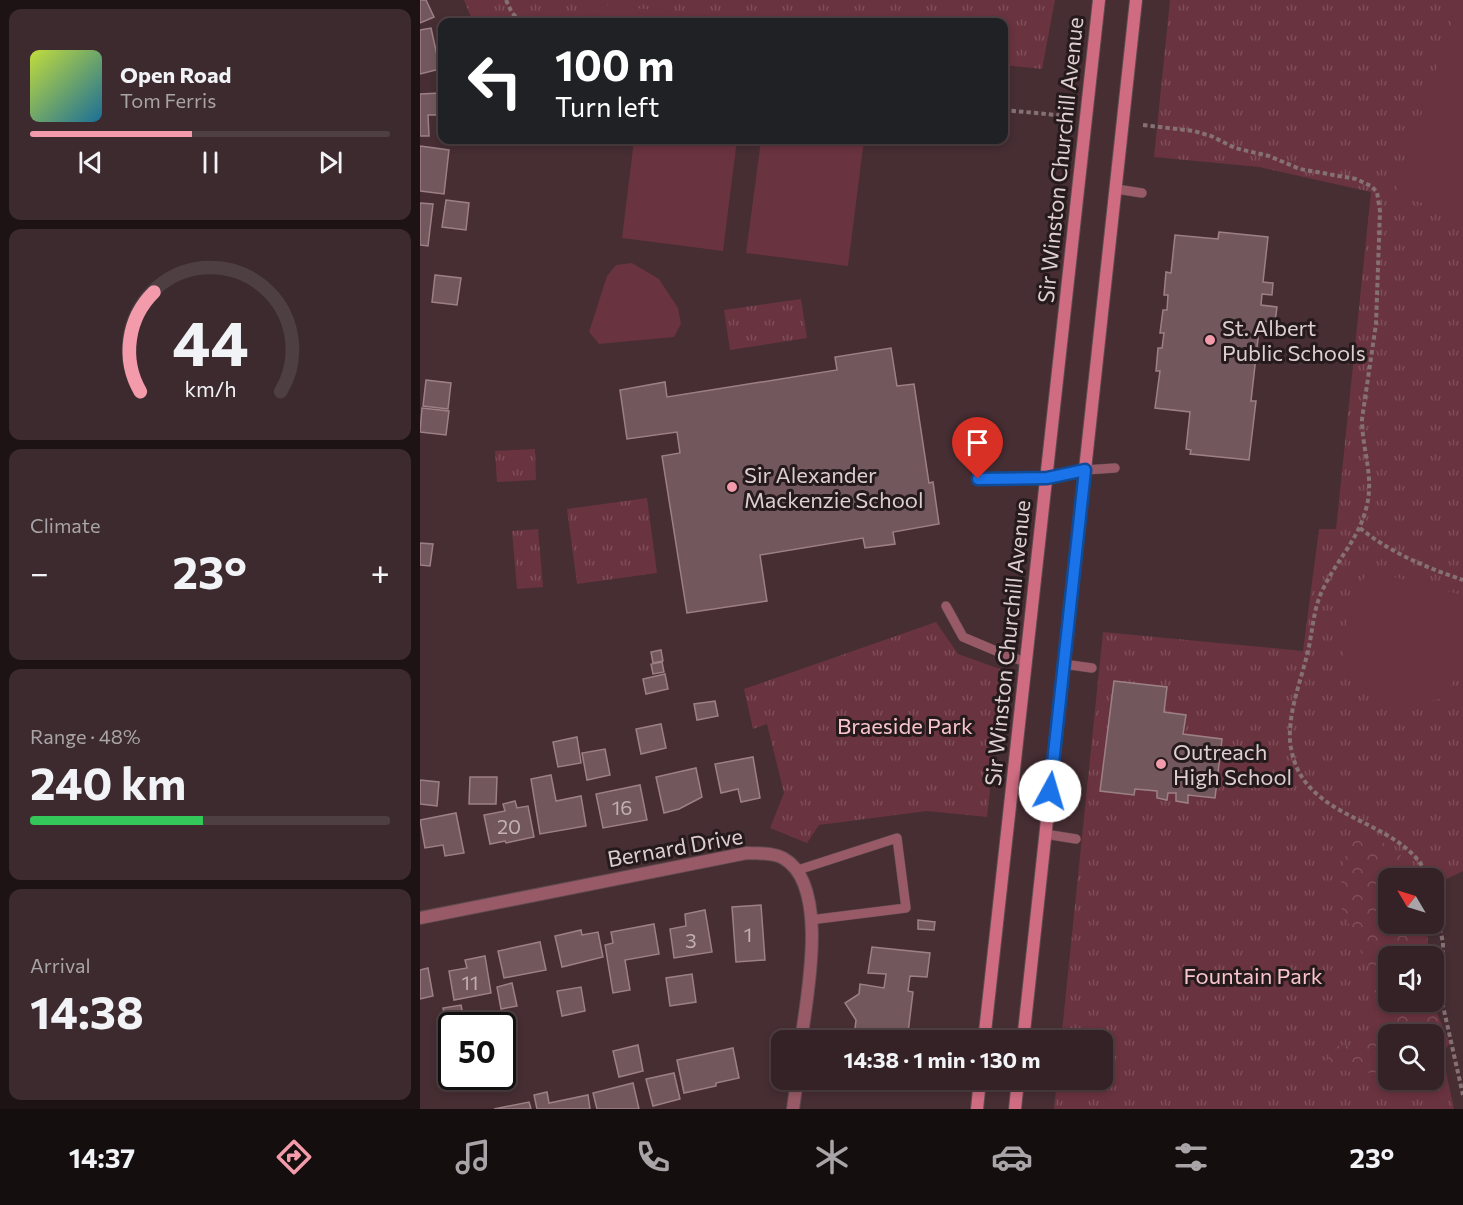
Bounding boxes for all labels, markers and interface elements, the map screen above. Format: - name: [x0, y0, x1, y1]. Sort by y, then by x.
- street label: Sir Winston Churchill Avenue: [1032, 16, 1088, 304]
- text: 100 m: [555, 38, 675, 90]
- icon: left: [456, 42, 534, 120]
- text: Open Road: [120, 61, 231, 88]
- text: Tom Ferris: [120, 88, 216, 112]
- text: Turn left: [555, 90, 659, 123]
- icon: previous: [74, 146, 107, 179]
- icon: pause: [194, 146, 227, 179]
- icon: next: [314, 146, 347, 179]
- text: 44: [172, 303, 248, 379]
- place label: St. Albert Public Schools: [1222, 314, 1366, 366]
- marker: St. Albert Public Schools: [1203, 333, 1217, 347]
- text: km/h: [184, 375, 236, 401]
- pin: [952, 417, 1003, 479]
- icon: arrive: [961, 426, 994, 459]
- place label: Sir Alexander Mackenzie School: [744, 461, 924, 513]
- marker: Sir Alexander Mackenzie School: [725, 480, 739, 494]
- street label: Sir Winston Churchill Avenue: [979, 499, 1035, 787]
- text: Climate: [30, 513, 100, 537]
- text: 23°: [173, 543, 247, 598]
- text: −: [30, 551, 49, 592]
- text: +: [371, 551, 390, 592]
- park label: Braeside Park: [837, 712, 973, 739]
- text: Range · 48%: [30, 724, 141, 748]
- place label: Outreach High School: [1173, 738, 1292, 790]
- text: 240 km: [30, 754, 186, 809]
- marker: Outreach High School: [1154, 757, 1168, 771]
- position arrow: [1018, 759, 1082, 823]
- house number: 16: [612, 795, 632, 819]
- house number: 20: [497, 814, 521, 838]
- street label: Bernard Drive: [605, 822, 745, 872]
- north arrow: [1378, 868, 1444, 934]
- map controls: [1378, 868, 1444, 1090]
- house number: 1: [744, 922, 752, 946]
- house number: 3: [685, 928, 697, 952]
- button: sound: [1378, 946, 1444, 1012]
- text: Arrival: [30, 953, 91, 977]
- park label: Fountain Park: [1183, 962, 1323, 989]
- house number: 11: [461, 970, 479, 994]
- text: 14:38: [30, 983, 144, 1038]
- speed limit sign: 50: [438, 1012, 516, 1090]
- button: search: [1378, 1024, 1444, 1090]
- text: 14:38 · 1 min · 130 m: [843, 1046, 1041, 1073]
- icon: directions: [273, 1136, 315, 1178]
- icon: music: [452, 1136, 494, 1178]
- icon: phone: [632, 1136, 674, 1178]
- icon: climate: [811, 1136, 853, 1178]
- icon: car: [991, 1136, 1033, 1178]
- icon: filters: [1170, 1136, 1212, 1178]
- text: 14:37: [69, 1141, 135, 1174]
- text: 23°: [1350, 1141, 1394, 1174]

